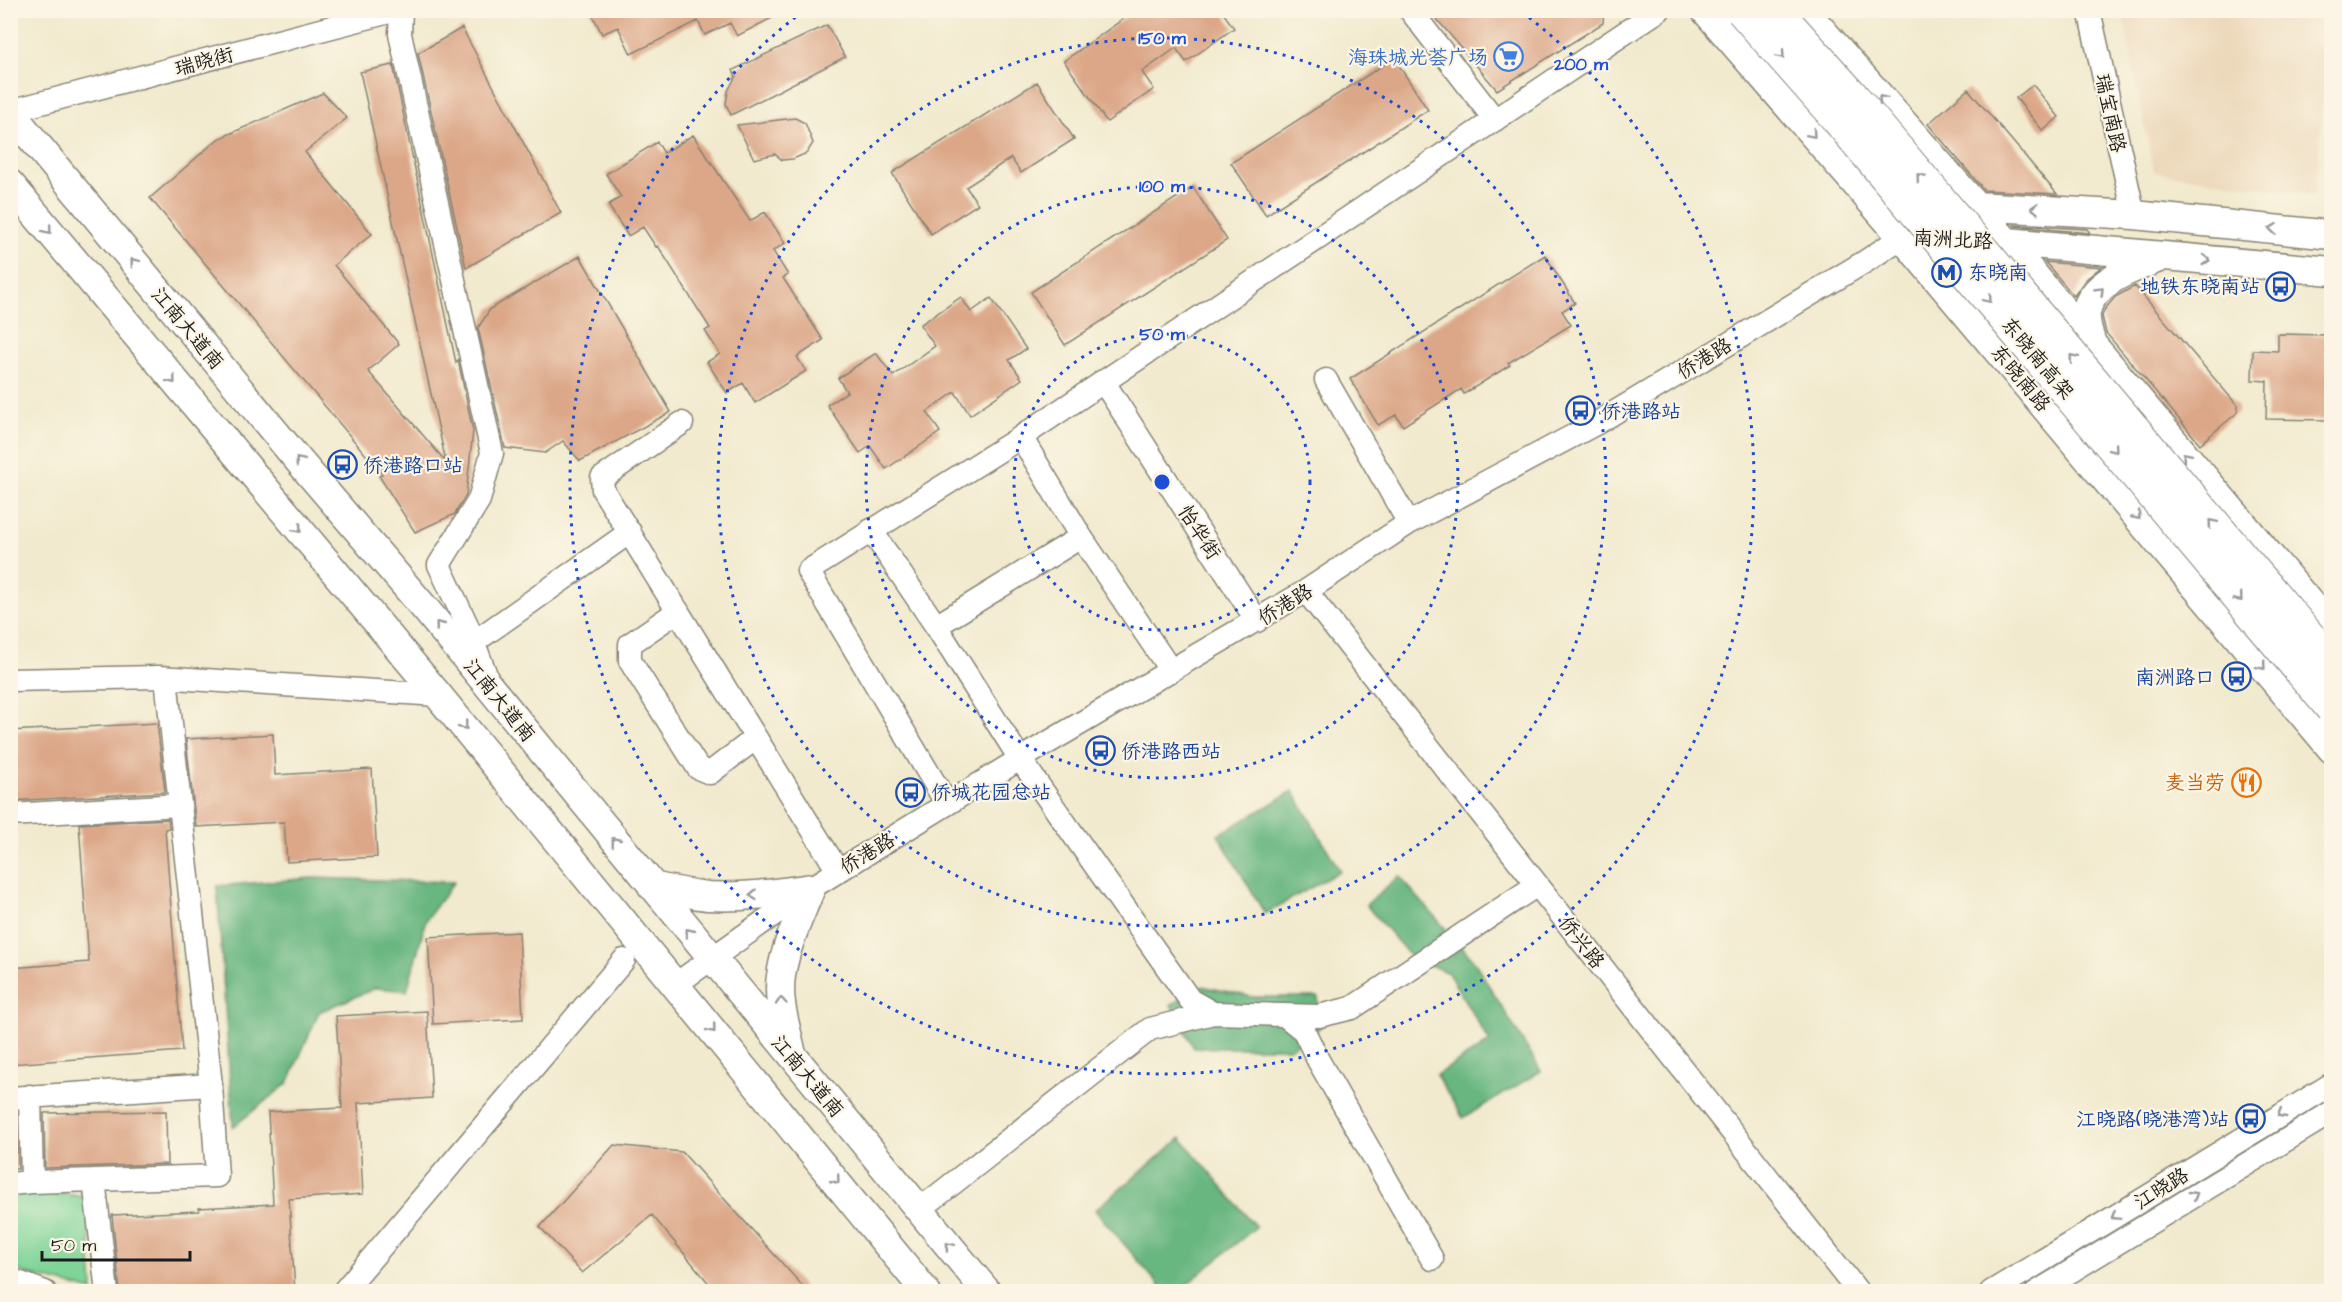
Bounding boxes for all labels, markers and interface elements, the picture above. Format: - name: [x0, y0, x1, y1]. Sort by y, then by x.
- text: 150 m: [1138, 26, 1187, 51]
- street label: 瑞晓街: [172, 41, 237, 83]
- supermarket icon: 海珠城光荟广场: [1493, 41, 1525, 73]
- place label: 海珠城光荟广场: [1348, 44, 1488, 72]
- one-way arrow: [1774, 48, 1785, 58]
- text: 200 m: [1553, 52, 1609, 77]
- street label: 瑞宝南路: [2088, 71, 2132, 156]
- one-way arrow: [1878, 95, 1889, 106]
- one-way arrow: [1805, 127, 1816, 138]
- one-way arrow: [1916, 173, 1927, 184]
- text: 100 m: [1139, 174, 1186, 199]
- one-way arrow: [2030, 202, 2039, 215]
- one-way arrow: [40, 223, 51, 234]
- one-way arrow: [2269, 223, 2278, 236]
- street label: 南洲北路: [1912, 224, 1995, 256]
- one-way arrow: [2201, 253, 2210, 266]
- metro station icon: 东晓南: [1931, 256, 1963, 288]
- one-way arrow: [130, 258, 141, 269]
- place label: 东晓南: [1968, 259, 2028, 287]
- bus stop icon: 地铁东晓南站: [2265, 270, 2297, 302]
- place label: 地铁东晓南站: [2140, 273, 2260, 301]
- street label: 江南大道南: [144, 281, 230, 376]
- one-way arrow: [2093, 287, 2104, 298]
- one-way arrow: [1981, 292, 1992, 303]
- street label: 东晓南高架: [1994, 311, 2080, 406]
- text: 50 m: [1139, 322, 1186, 347]
- street label: 侨港路: [1672, 331, 1738, 386]
- street label: 东晓南路: [1984, 339, 2057, 419]
- one-way arrow: [2069, 354, 2080, 365]
- one-way arrow: [165, 373, 176, 384]
- bus stop icon: 侨港路站: [1564, 395, 1596, 427]
- place label: 侨港路站: [1601, 398, 1681, 426]
- one-way arrow: [2106, 442, 2117, 453]
- bus stop icon: 侨港路口站: [326, 449, 358, 481]
- place label: 侨港路口站: [363, 452, 463, 480]
- one-way arrow: [2182, 452, 2193, 463]
- one-way arrow: [295, 457, 306, 468]
- centre of rings: [1152, 472, 1172, 492]
- street label: 怡华街: [1171, 500, 1227, 565]
- one-way arrow: [2130, 509, 2141, 520]
- one-way arrow: [2209, 519, 2220, 530]
- one-way arrow: [291, 522, 302, 533]
- street label: 侨港路: [1253, 577, 1319, 633]
- one-way arrow: [2232, 591, 2243, 602]
- one-way arrow: [435, 621, 446, 632]
- street label: 江南大道南: [457, 653, 542, 748]
- one-way arrow: [2255, 659, 2266, 670]
- bus stop icon: 南洲路口: [2220, 661, 2252, 693]
- place label: 南洲路口: [2135, 664, 2215, 692]
- one-way arrow: [456, 720, 467, 731]
- bus stop icon: 侨港路西站: [1084, 735, 1116, 767]
- place label: 侨港路西站: [1121, 738, 1221, 766]
- restaurant icon: 麦当劳: [2230, 766, 2262, 798]
- place label: 麦当劳: [2165, 769, 2225, 797]
- bus stop icon: 侨城花园总站: [894, 776, 926, 808]
- place label: 侨城花园总站: [931, 779, 1051, 807]
- street label: 侨港路: [835, 826, 901, 881]
- one-way arrow: [612, 837, 623, 848]
- one-way arrow: [748, 888, 757, 901]
- street label: 侨兴路: [1552, 910, 1611, 976]
- one-way arrow: [686, 928, 697, 939]
- one-way arrow: [775, 996, 788, 1005]
- one-way arrow: [705, 1022, 716, 1033]
- street label: 江南大道南: [764, 1029, 850, 1124]
- bus stop icon: 江晓路(晓港湾)站: [2234, 1103, 2266, 1135]
- place label: 江晓路(晓港湾)站: [2076, 1106, 2229, 1134]
- one-way arrow: [2277, 1107, 2287, 1119]
- street label: 江晓路: [2129, 1161, 2195, 1217]
- one-way arrow: [828, 1173, 839, 1184]
- one-way arrow: [2188, 1191, 2198, 1203]
- one-way arrow: [2111, 1209, 2121, 1221]
- scale bar: [42, 1224, 190, 1262]
- text: 50 m: [51, 1233, 96, 1258]
- one-way arrow: [946, 1242, 957, 1253]

